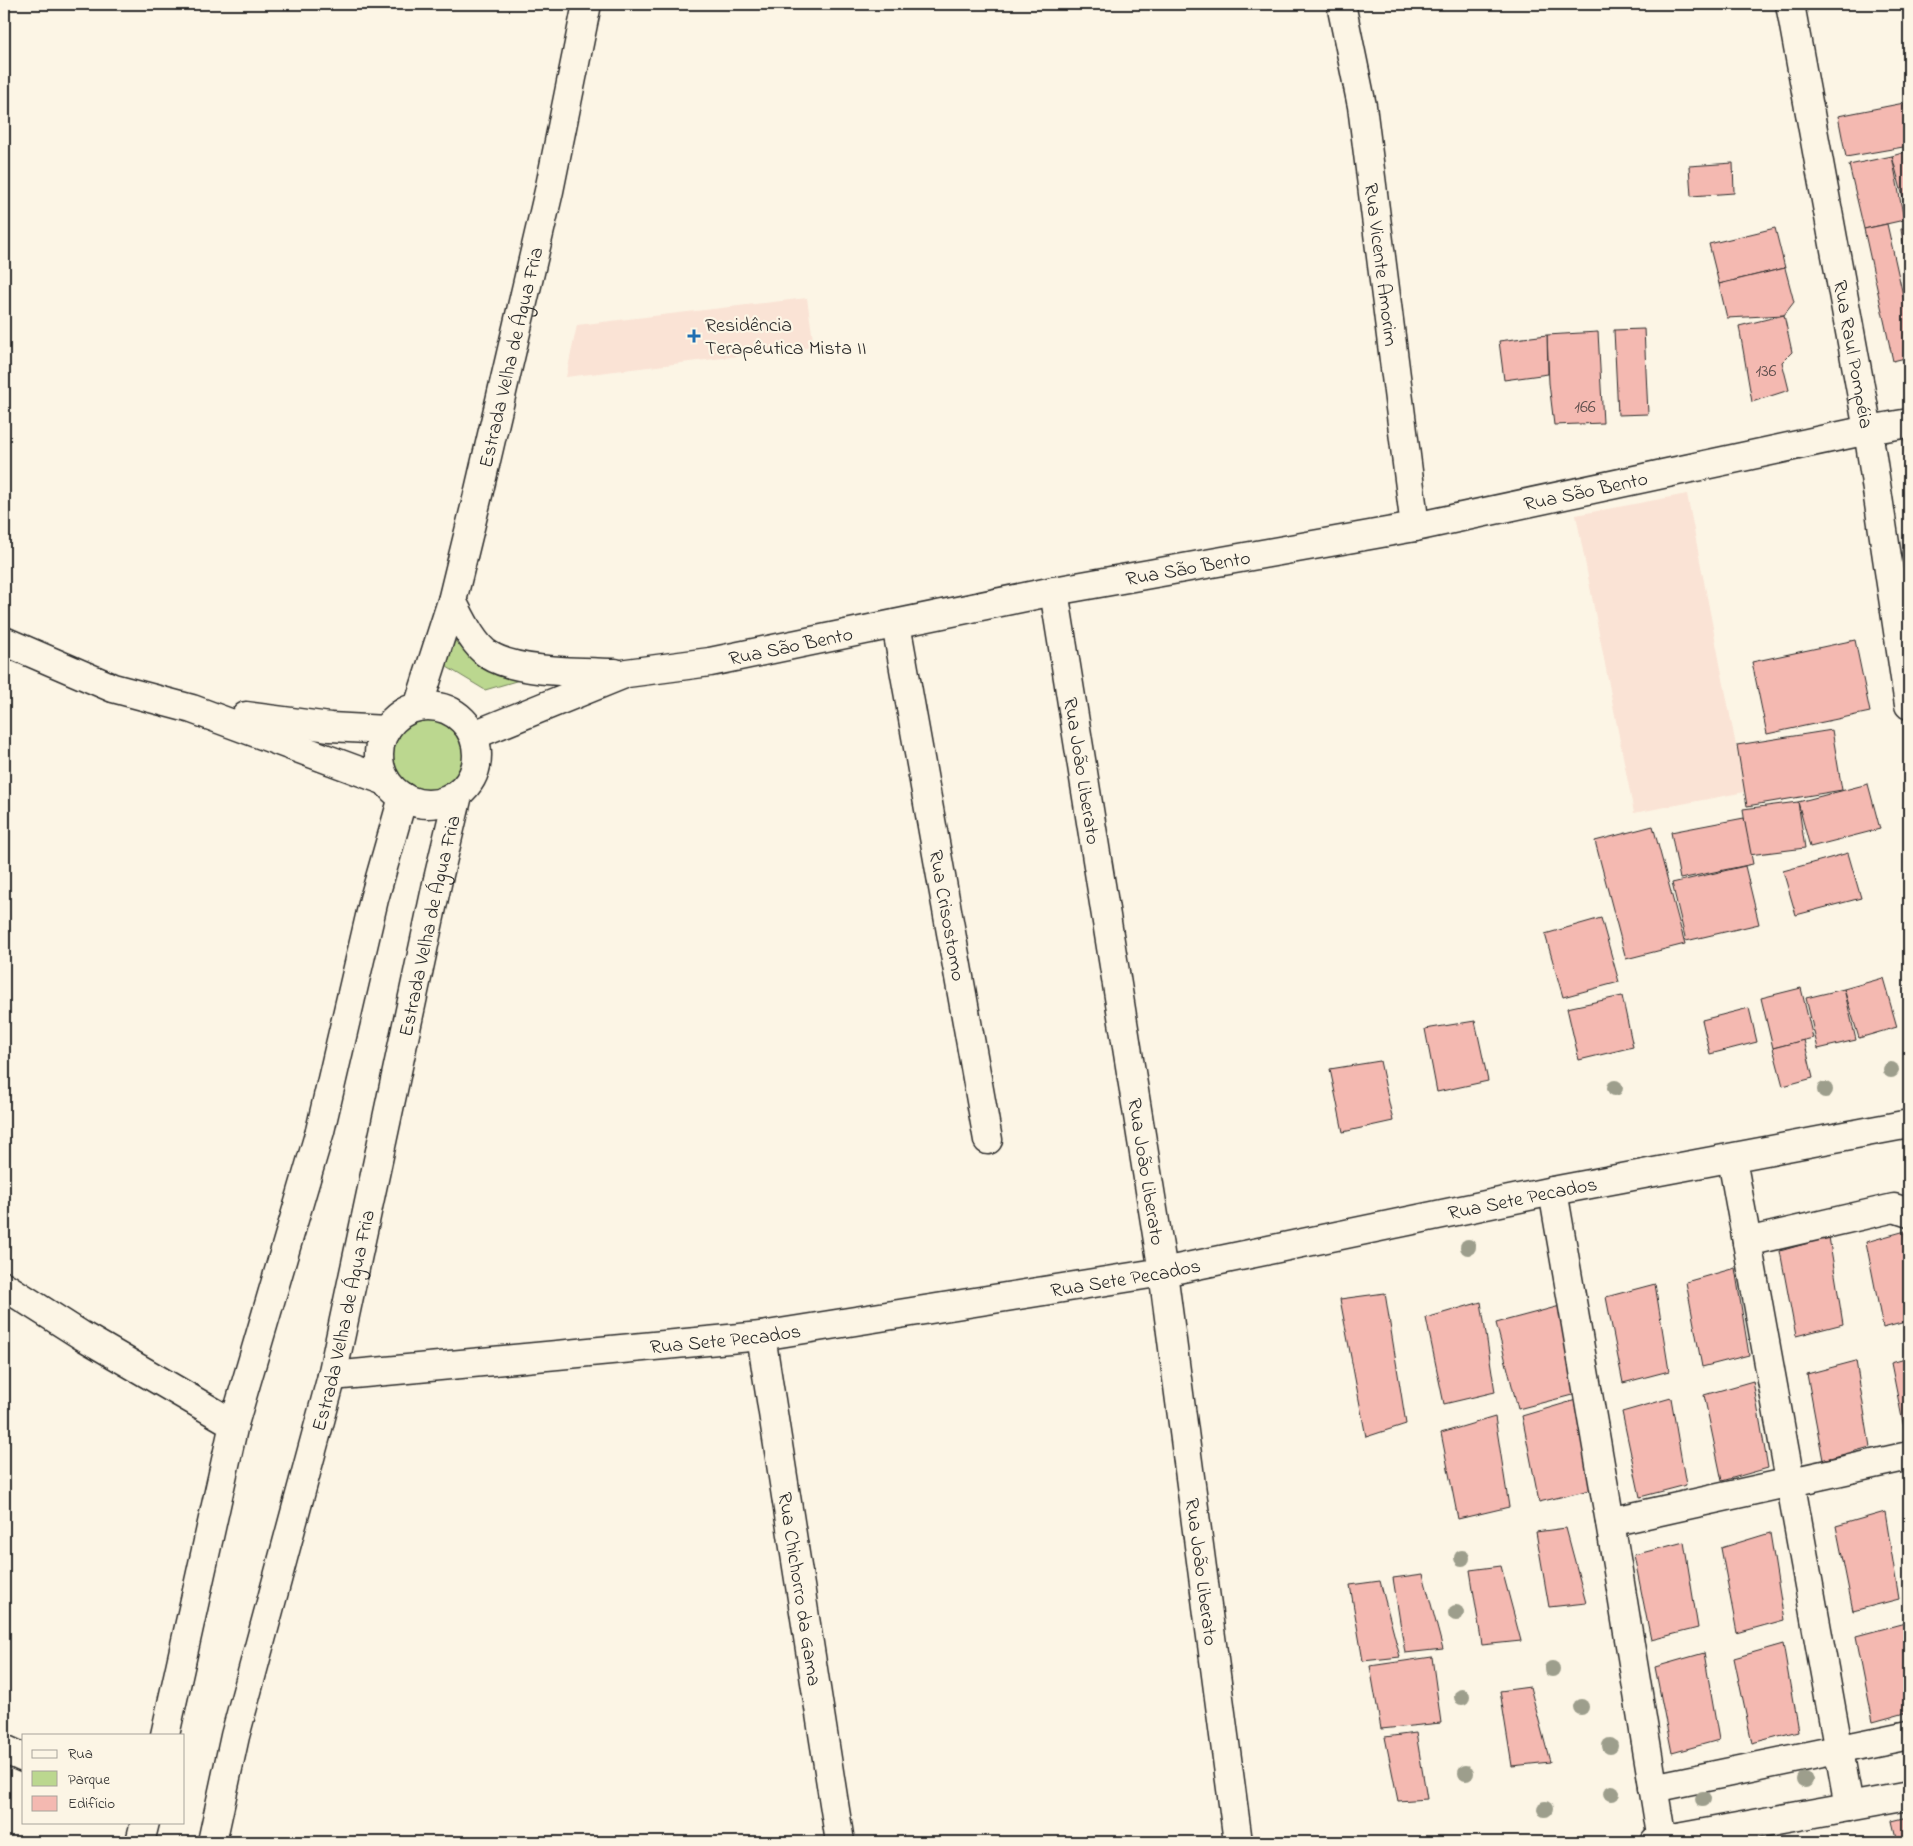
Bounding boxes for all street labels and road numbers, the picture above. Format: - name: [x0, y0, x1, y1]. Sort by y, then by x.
- street label: Rua Vicente Amorim: [1355, 182, 1404, 348]
- street label: Estrada Velha de Água Fria: [473, 244, 552, 471]
- street label: Rua Raul Pompéia: [1824, 278, 1879, 431]
- street label: Rua São Bento: [1521, 466, 1651, 520]
- street label: Rua São Bento: [1124, 544, 1253, 595]
- street label: Rua São Bento: [726, 621, 856, 675]
- street label: Rua João Liberato: [1054, 695, 1106, 847]
- street label: Estrada Velha de Água Fria: [393, 813, 470, 1039]
- street label: Rua Crisostomo: [920, 848, 971, 984]
- street label: Rua João Liberato: [1118, 1096, 1171, 1248]
- street label: Rua Sete Pecados: [1446, 1171, 1600, 1229]
- street label: Estrada Velha de Água Fria: [306, 1208, 384, 1435]
- street label: Rua Sete Pecados: [1049, 1253, 1204, 1307]
- street label: Rua Sete Pecados: [649, 1318, 803, 1363]
- street label: Rua Chichorro da Gama: [769, 1490, 827, 1688]
- street label: Rua João Liberato: [1176, 1496, 1224, 1648]

